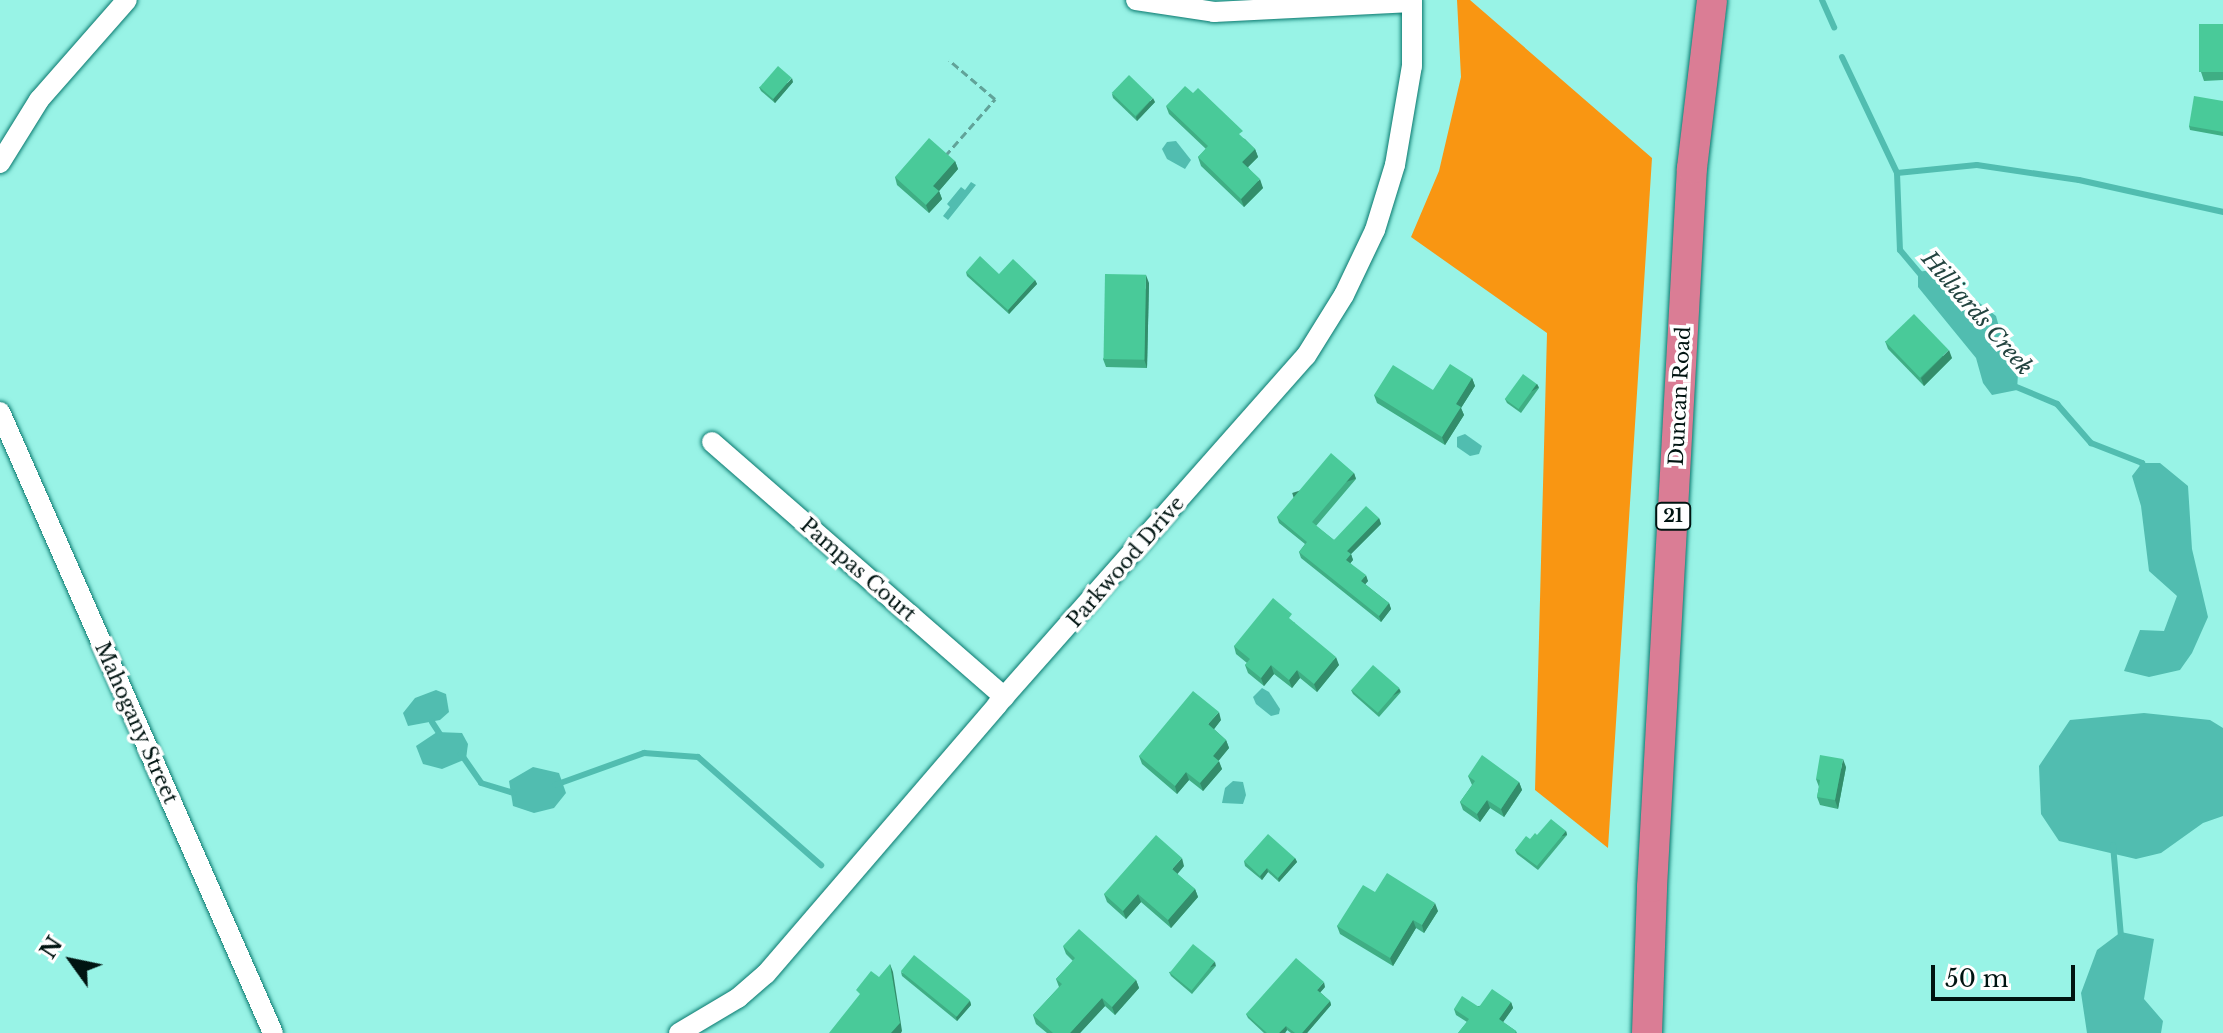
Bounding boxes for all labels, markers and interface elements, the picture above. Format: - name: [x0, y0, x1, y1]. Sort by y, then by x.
- water label: Hilliards Creek: [1916, 246, 2038, 380]
- street label: Duncan Road: [1664, 326, 1696, 466]
- street label: Parkwood Drive: [1063, 492, 1189, 632]
- road number: 21: [1655, 502, 1691, 530]
- street label: Pampas Court: [795, 513, 921, 627]
- street label: Mahogany Street: [89, 638, 183, 808]
- north arrow: [32, 921, 112, 1001]
- text: N: [34, 932, 68, 964]
- scale bar: [1935, 949, 2079, 999]
- text: 50 m: [1945, 964, 2008, 993]

